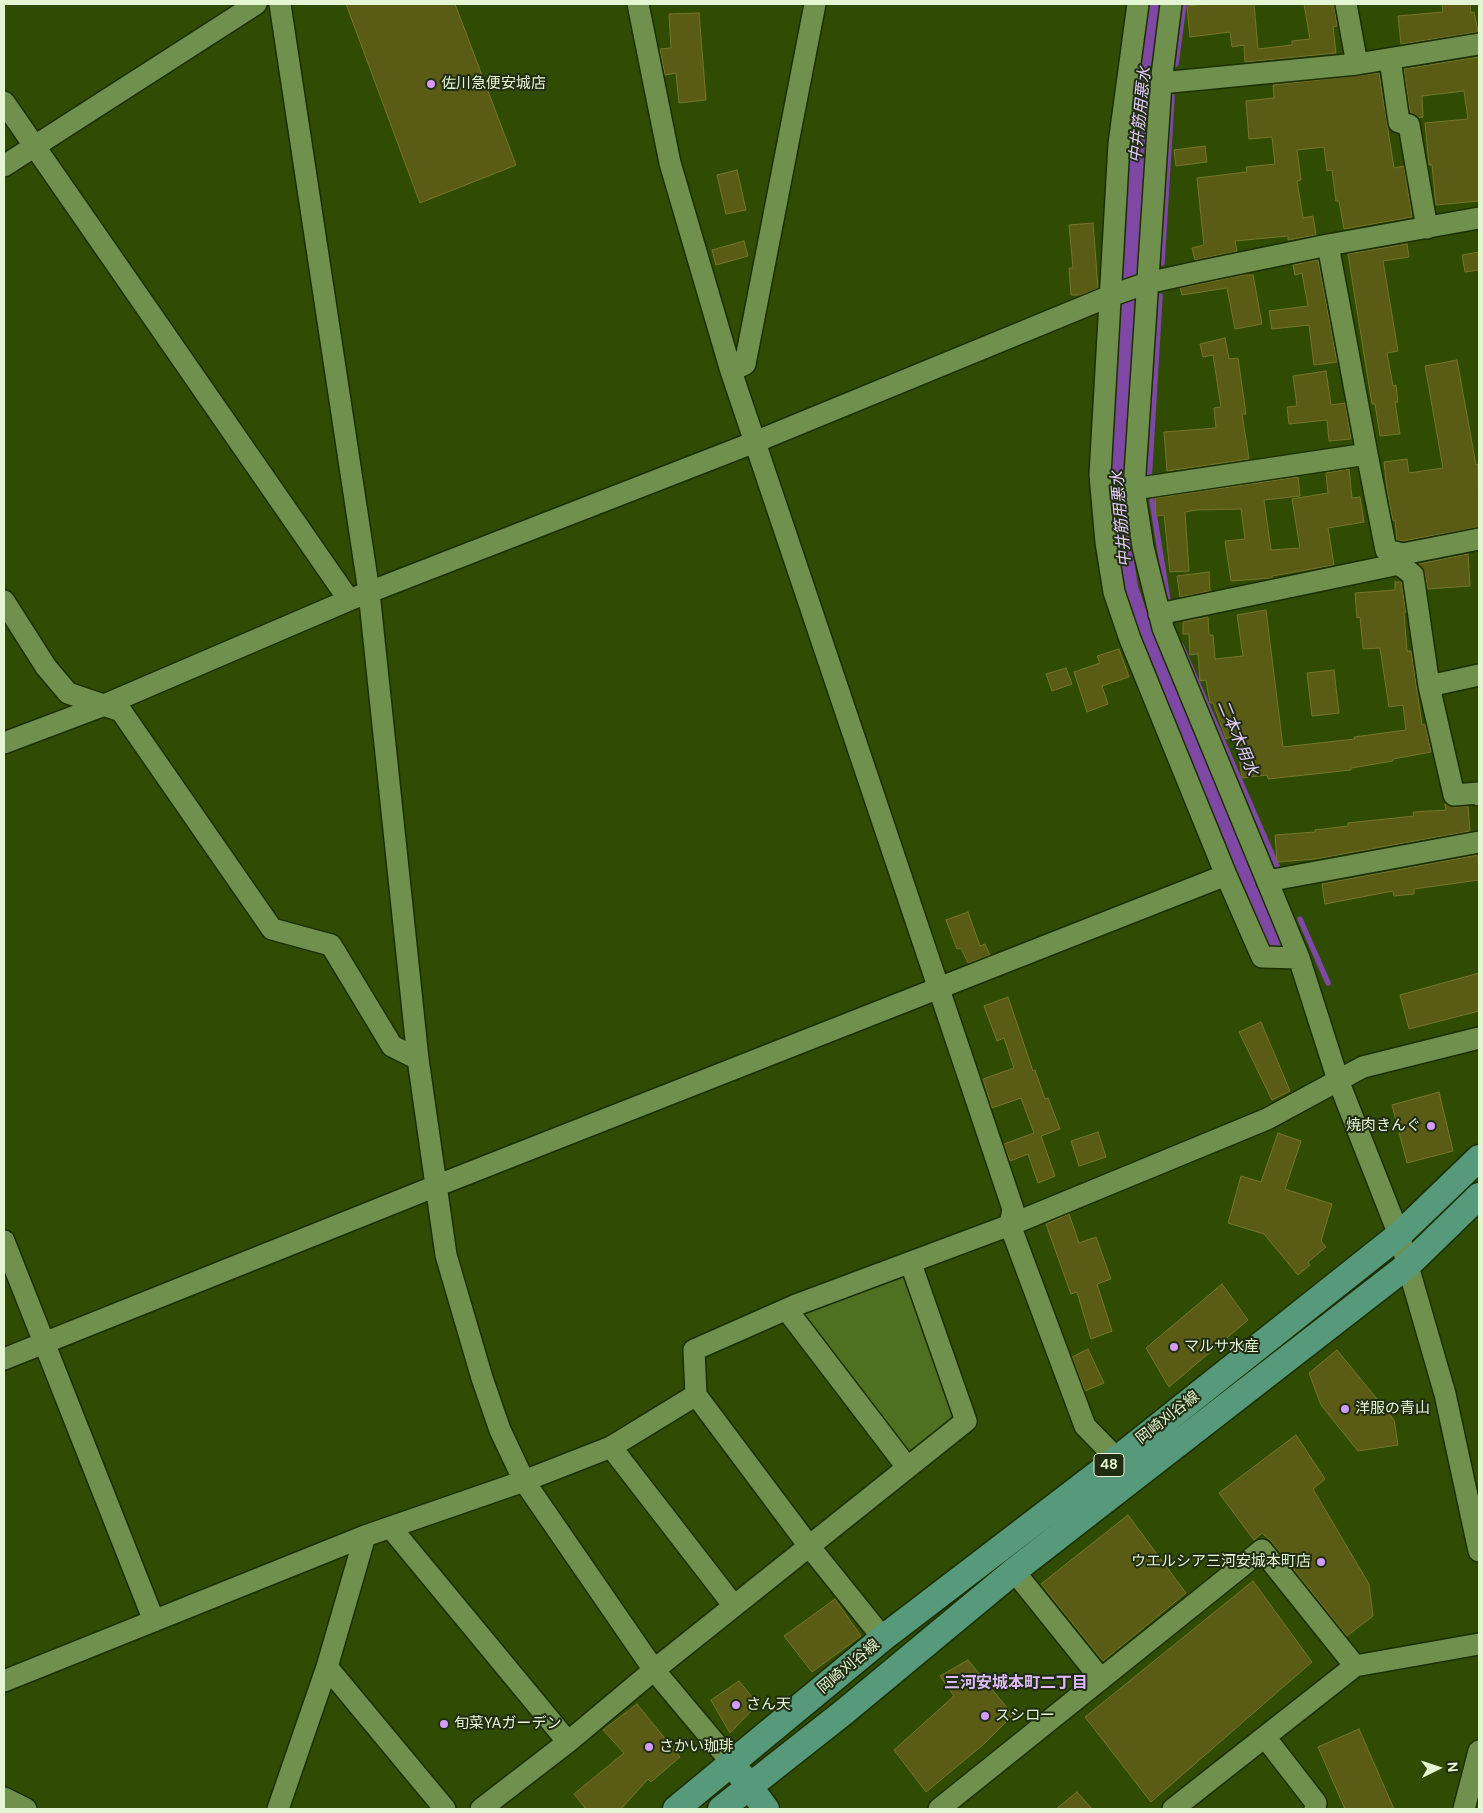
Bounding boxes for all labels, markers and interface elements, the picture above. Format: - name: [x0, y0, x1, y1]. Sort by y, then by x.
- water label: 中井筋用悪水: [1126, 66, 1156, 164]
- place label: 佐川急便安城店: [441, 75, 546, 93]
- marker: 佐川急便安城店: [425, 78, 437, 90]
- water label: 中井筋用悪水: [1108, 470, 1136, 568]
- water label: 二本木用水: [1213, 697, 1261, 779]
- place label: 焼肉きんぐ: [1346, 1117, 1421, 1135]
- marker: 焼肉きんぐ: [1425, 1120, 1437, 1132]
- place label: マルサ水産: [1184, 1338, 1259, 1356]
- marker: マルサ水産: [1168, 1341, 1180, 1353]
- street label: 岡崎刈谷線: [1133, 1388, 1203, 1448]
- place label: 洋服の青山: [1355, 1400, 1430, 1418]
- marker: 洋服の青山: [1339, 1403, 1351, 1415]
- road number: 48: [1094, 1454, 1124, 1476]
- place label: ウエルシア三河安城本町店: [1131, 1553, 1311, 1571]
- marker: ウエルシア三河安城本町店: [1315, 1556, 1327, 1568]
- street label: 岡崎刈谷線: [814, 1636, 884, 1698]
- district label: 三河安城本町二丁目: [944, 1674, 1088, 1694]
- place label: さん天: [746, 1696, 791, 1714]
- marker: さん天: [730, 1699, 742, 1711]
- place label: スシロー: [995, 1707, 1055, 1725]
- marker: スシロー: [979, 1710, 991, 1722]
- place label: 旬菜YAガーデン: [454, 1715, 562, 1733]
- marker: 旬菜YAガーデン: [438, 1718, 450, 1730]
- place label: さかい珈琲: [659, 1738, 734, 1756]
- marker: さかい珈琲: [643, 1741, 655, 1753]
- north arrow: [1413, 1743, 1463, 1793]
- text: N: [1444, 1761, 1462, 1773]

